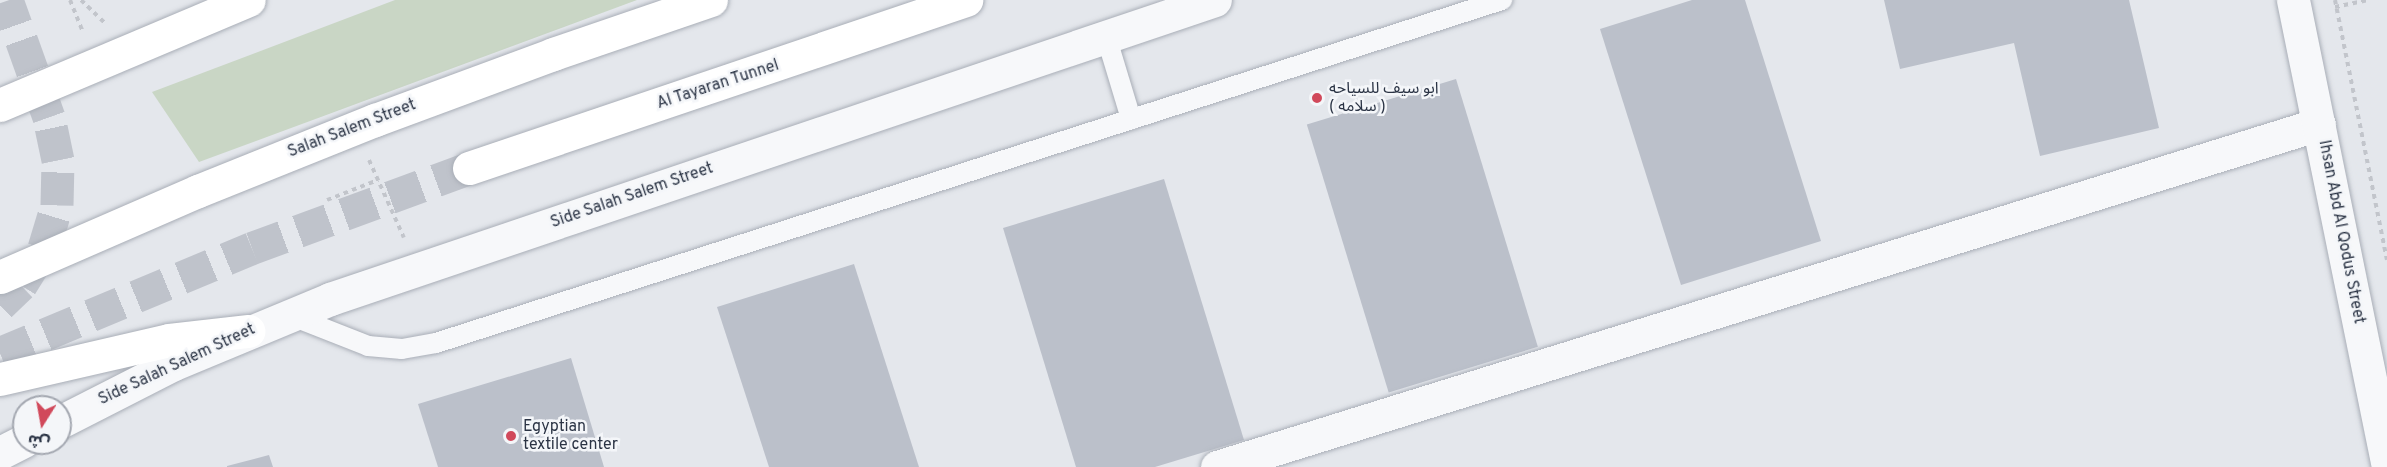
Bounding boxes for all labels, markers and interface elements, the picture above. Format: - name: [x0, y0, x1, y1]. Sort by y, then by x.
- street label: Al Tayaran Tunnel: [654, 56, 782, 114]
- place label: ابو سيف للسياحه ( سلامه ): [1329, 79, 1439, 117]
- marker: ابو سيف للسياحه ( سلامه ): [1310, 91, 1324, 105]
- street label: Salah Salem Street: [285, 96, 419, 162]
- street label: Ihsan Abd Al Qodus Street: [2314, 138, 2368, 326]
- street label: Side Salah Salem Street: [548, 159, 716, 233]
- street label: Side Salah Salem Street: [96, 320, 258, 410]
- north arrow: [12, 395, 72, 455]
- place label: Egyptian textile center: [523, 417, 618, 455]
- text: ش: [26, 429, 52, 453]
- marker: Egyptian textile center: [504, 429, 518, 443]

